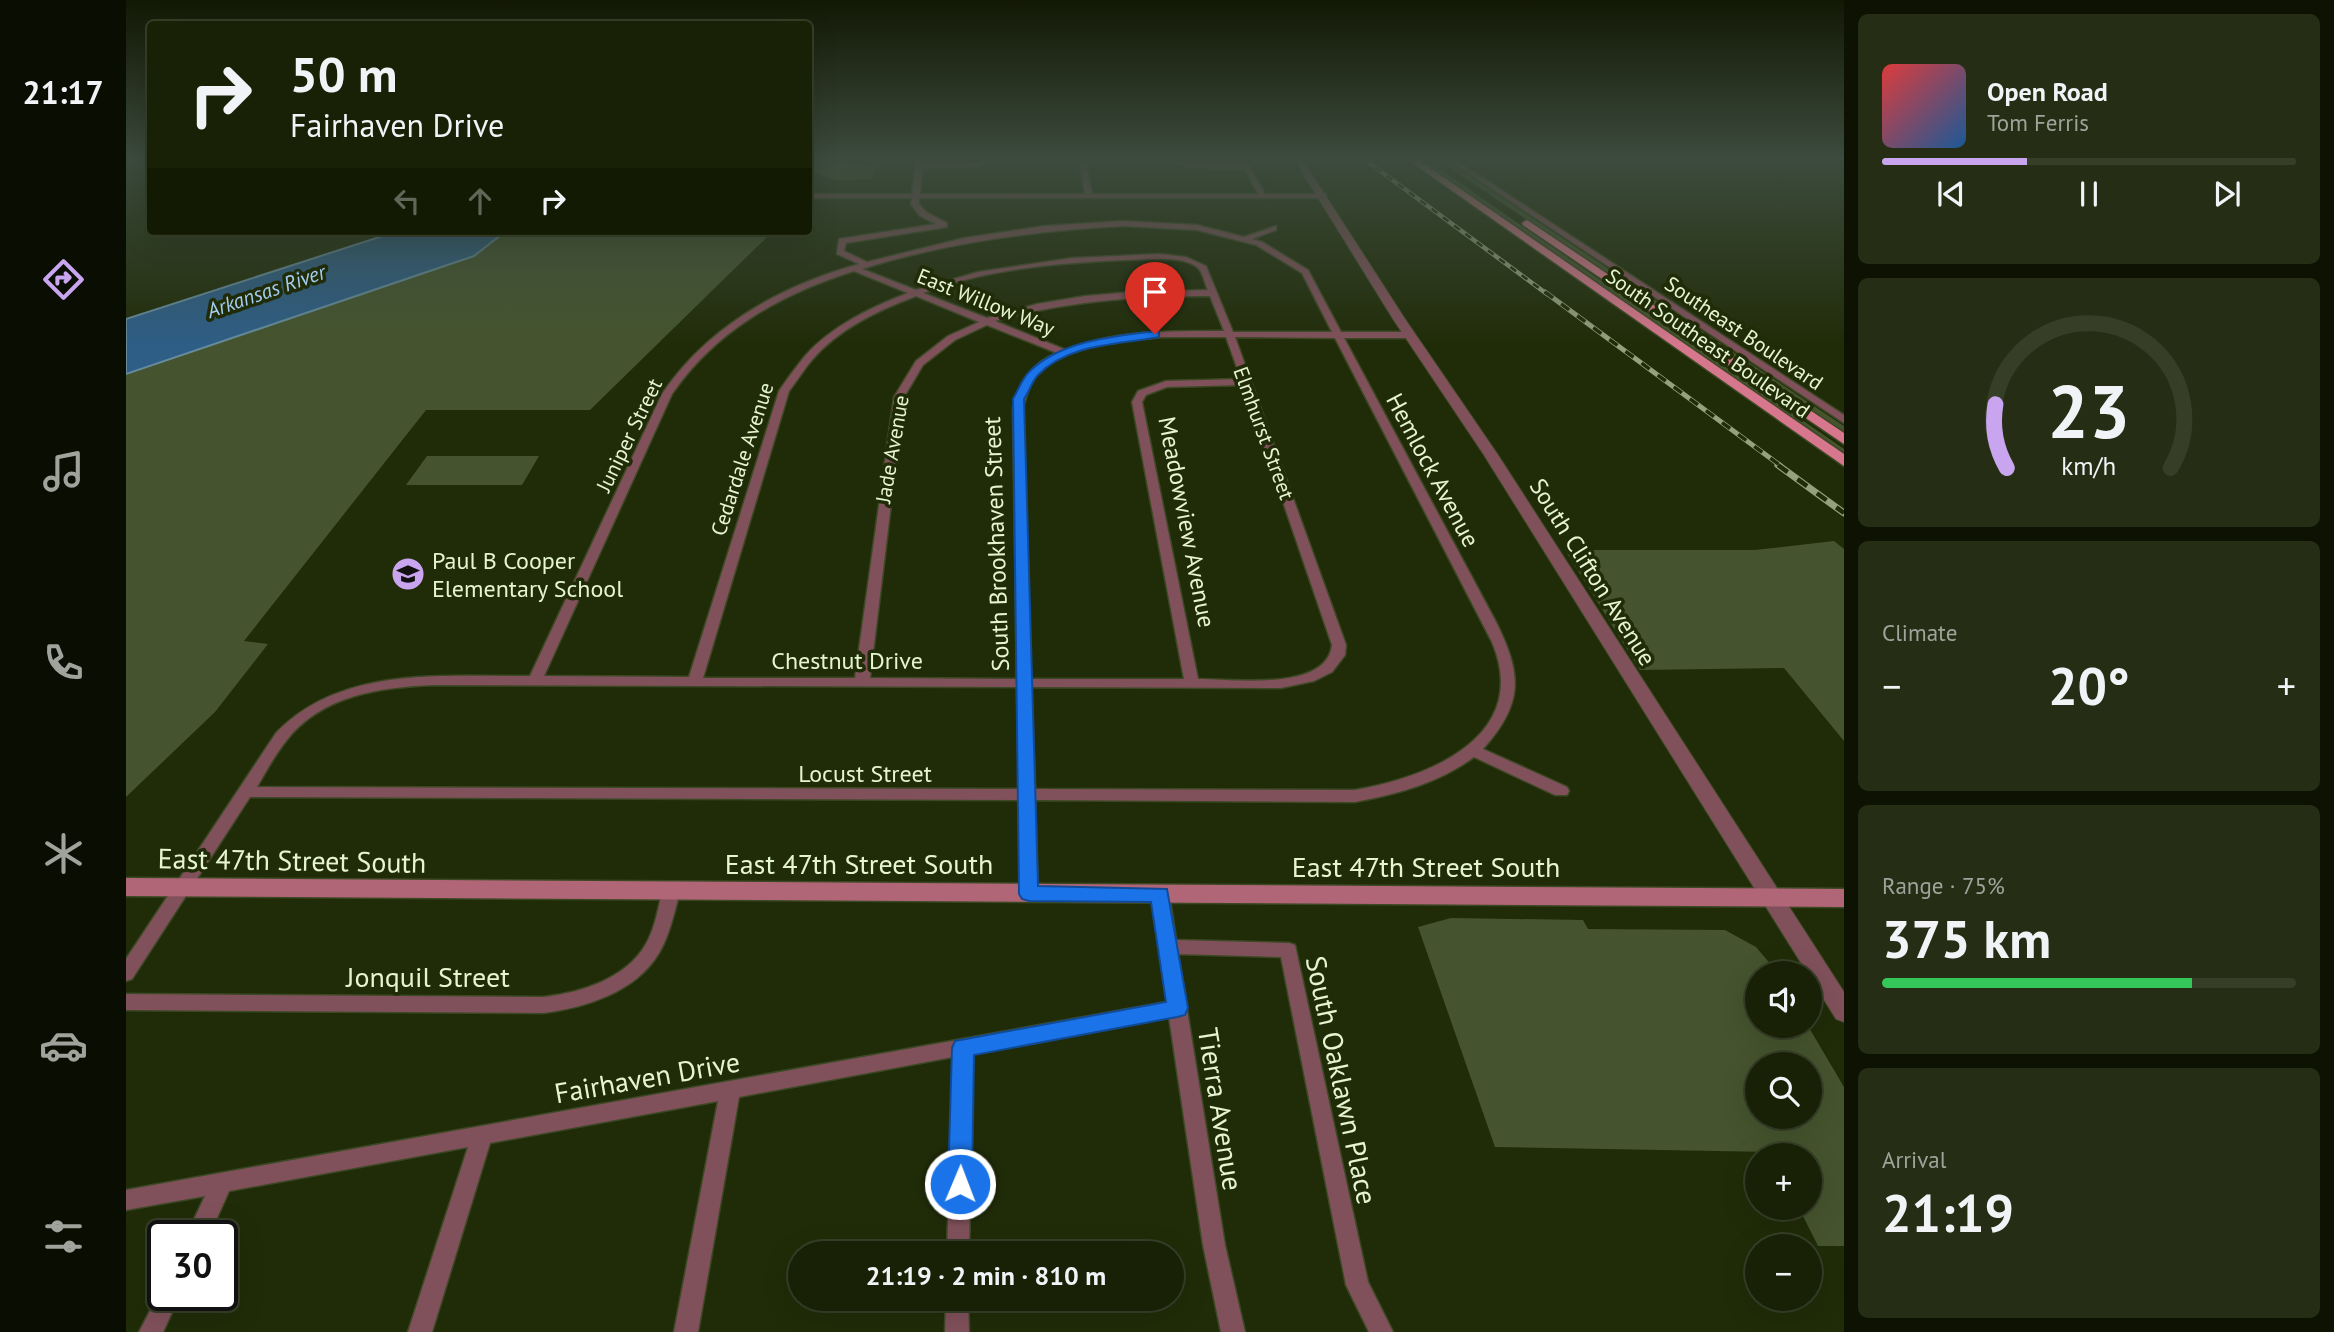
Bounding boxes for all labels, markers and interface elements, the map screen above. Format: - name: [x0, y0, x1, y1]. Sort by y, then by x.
- text: 50 m: [290, 42, 397, 106]
- icon: right: [175, 49, 266, 140]
- text: 21:17: [22, 71, 104, 113]
- text: Open Road: [1987, 75, 2108, 108]
- text: Fairhaven Drive: [290, 104, 504, 146]
- text: Tom Ferris: [1987, 108, 2089, 137]
- icon: previous: [1932, 175, 1970, 213]
- icon: pause: [2070, 175, 2108, 213]
- icon: next: [2208, 175, 2246, 213]
- icon: left: [388, 182, 426, 220]
- icon: ahead: [461, 182, 499, 220]
- icon: right: [534, 182, 572, 220]
- icon: directions: [39, 255, 88, 304]
- water label: Arkansas River: [202, 257, 331, 324]
- street label: East Willow Way: [913, 262, 1059, 342]
- pin: [1125, 262, 1185, 334]
- street label: South Southeast Boulevard: [1601, 262, 1815, 424]
- street label: Southeast Boulevard: [1660, 270, 1828, 396]
- icon: arrive: [1136, 273, 1174, 311]
- street label: Elmhurst Street: [1227, 363, 1301, 503]
- text: 23: [2048, 365, 2130, 459]
- street label: Juniper Street: [589, 374, 668, 497]
- street label: Cedardale Avenue: [704, 379, 780, 539]
- street label: Hemlock Avenue: [1379, 388, 1487, 552]
- street label: Jade Avenue: [869, 393, 915, 506]
- street label: Meadowview Avenue: [1151, 414, 1223, 630]
- street label: South Brookhaven Street: [976, 416, 1016, 672]
- icon: music: [39, 447, 88, 496]
- text: km/h: [2062, 450, 2116, 482]
- street label: South Clifton Avenue: [1523, 473, 1663, 671]
- place label: Paul B Cooper Elementary School: [432, 545, 623, 604]
- school or university icon: Paul B Cooper Elementary School: [389, 555, 427, 593]
- text: Climate: [1882, 618, 1957, 647]
- icon: phone: [39, 638, 88, 687]
- street label: Chestnut Drive: [771, 645, 923, 676]
- text: 20°: [2048, 652, 2130, 719]
- text: −: [1882, 661, 1901, 710]
- text: +: [2277, 661, 2296, 710]
- street label: Locust Street: [798, 758, 932, 789]
- icon: climate: [39, 829, 88, 878]
- street label: East 47th Street South: [157, 839, 427, 881]
- street label: East 47th Street South: [725, 845, 993, 882]
- street label: East 47th Street South: [1292, 848, 1560, 885]
- text: Range · 75%: [1882, 871, 2005, 900]
- text: 375 km: [1882, 905, 2051, 972]
- street label: South Oaklawn Place: [1298, 952, 1386, 1208]
- street label: Jonquil Street: [345, 958, 510, 995]
- map controls: [1745, 961, 1822, 1311]
- button: sound: [1745, 961, 1822, 1038]
- icon: car: [39, 1021, 88, 1070]
- street label: Tierra Avenue: [1190, 1025, 1252, 1193]
- street label: Fairhaven Drive: [551, 1042, 743, 1112]
- button: search: [1745, 1052, 1822, 1129]
- button: +: [1745, 1143, 1822, 1220]
- text: Arrival: [1882, 1145, 1946, 1174]
- position arrow: [923, 1147, 997, 1221]
- text: 21:19: [1882, 1179, 2014, 1246]
- icon: filters: [39, 1212, 88, 1261]
- speed limit sign: 30: [147, 1220, 238, 1311]
- button: −: [1745, 1234, 1822, 1311]
- text: 21:19 · 2 min · 810 m: [866, 1259, 1106, 1292]

